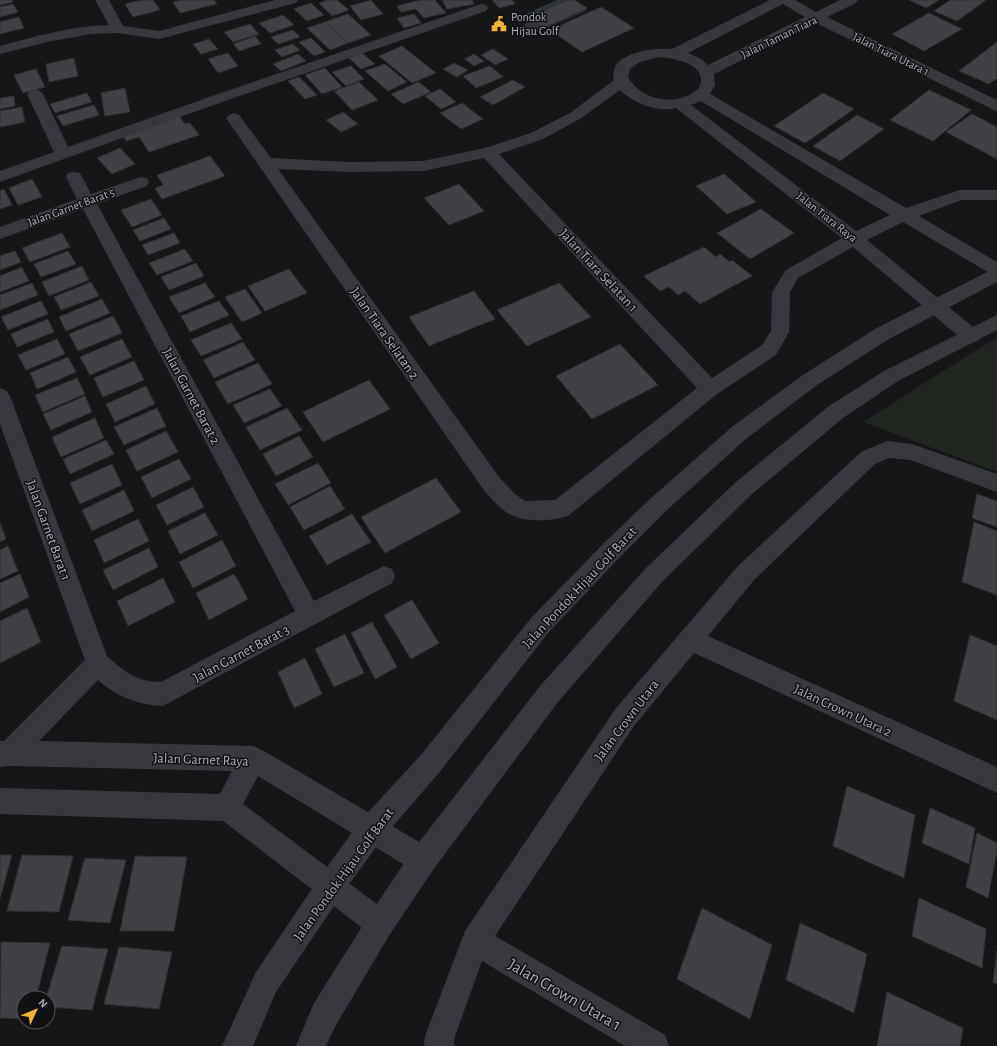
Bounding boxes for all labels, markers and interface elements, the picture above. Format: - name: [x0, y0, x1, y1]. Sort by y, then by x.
- place label: Pondok Hijau Golf: [511, 11, 560, 38]
- street label: Jalan Taman Tiara: [739, 13, 819, 61]
- public building icon: Pondok Hijau Golf: [490, 15, 508, 33]
- street label: Jalan Tiara Utara 1: [851, 30, 931, 78]
- street label: Jalan Garnet Barat 5: [26, 186, 116, 228]
- street label: Jalan Tiara Raya: [794, 190, 860, 245]
- street label: Jalan Tiara Selatan 1: [557, 227, 640, 315]
- street label: Jalan Tiara Selatan 2: [347, 285, 421, 382]
- street label: Jalan Garnet Barat 2: [160, 346, 222, 447]
- street label: Jalan Garnet Barat 1: [23, 478, 73, 582]
- street label: Jalan Pondok Hijau Golf Barat: [520, 524, 640, 651]
- street label: Jalan Garnet Barat 3: [191, 623, 292, 685]
- street label: Jalan Crown Utara: [592, 677, 662, 764]
- street label: Jalan Crown Utara 2: [792, 682, 894, 740]
- street label: Jalan Garnet Raya: [153, 751, 249, 769]
- street label: Jalan Pondok Hijau Golf Barat: [291, 805, 397, 943]
- street label: Jalan Crown Utara 1: [506, 955, 624, 1034]
- north arrow: [16, 990, 56, 1030]
- text: N: [36, 997, 49, 1010]

